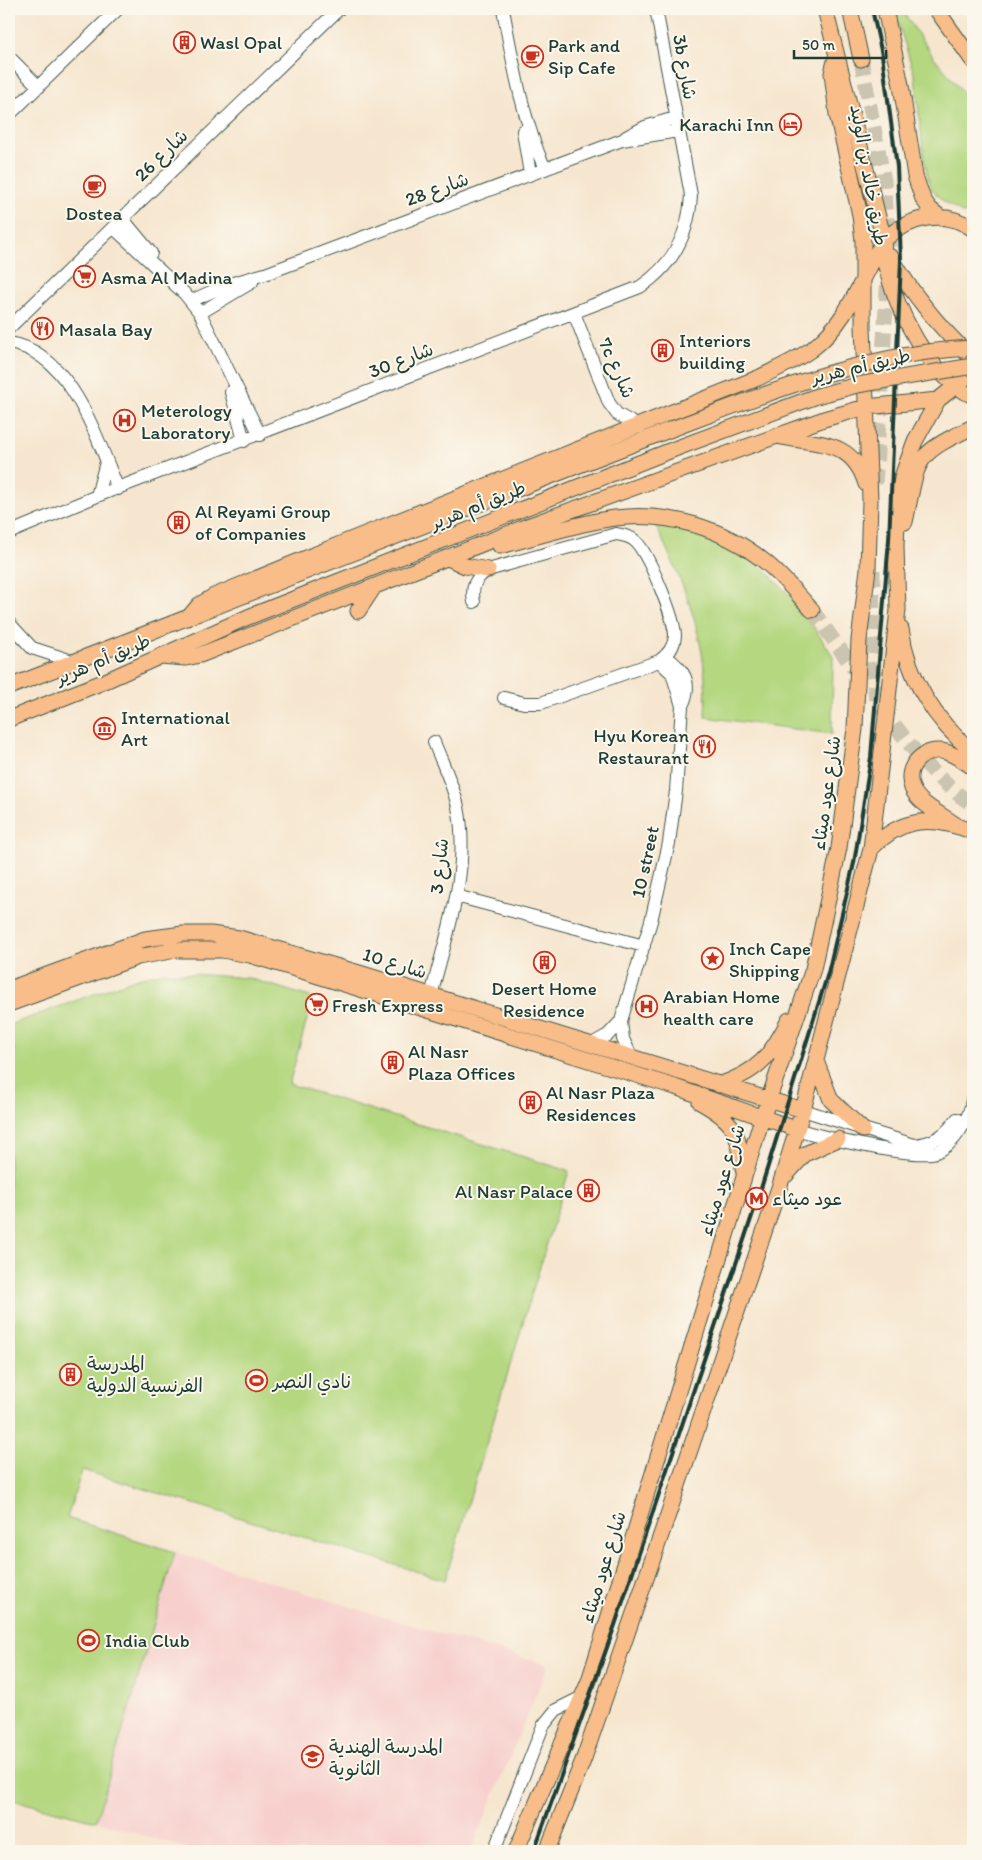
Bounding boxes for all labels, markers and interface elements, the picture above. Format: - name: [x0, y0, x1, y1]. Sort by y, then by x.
- scale bar: [794, 28, 887, 60]
- building icon: Wasl Opal: [172, 30, 196, 54]
- place label: Wasl Opal: [200, 31, 283, 54]
- street label: 3b شارع: [666, 33, 702, 102]
- place label: Park and Sip Cafe: [548, 34, 621, 79]
- text: 50 m: [802, 36, 835, 54]
- cafe icon: Park and Sip Cafe: [520, 44, 544, 68]
- street label: طريق خالد بن الوليد: [844, 103, 893, 248]
- hotel icon: Karachi Inn: [778, 112, 802, 136]
- place label: Karachi Inn: [679, 113, 774, 136]
- street label: شارع 26: [129, 124, 194, 187]
- street label: شارع 28: [402, 167, 473, 213]
- cafe icon: Dostea: [82, 175, 106, 199]
- place label: Dostea: [66, 202, 123, 225]
- supermarket icon: Asma Al Madina: [73, 265, 97, 289]
- place label: Asma Al Madina: [101, 266, 233, 289]
- restaurant icon: Masala Bay: [31, 317, 55, 341]
- place label: Masala Bay: [59, 318, 152, 341]
- place label: Interiors building: [679, 329, 751, 374]
- street label: 7c شارع: [592, 334, 640, 403]
- street label: شارع 30: [365, 337, 437, 385]
- building icon: Interiors building: [651, 339, 675, 363]
- street label: طريق أم هرير: [807, 343, 913, 392]
- place label: Meterology Laboratory: [141, 399, 232, 444]
- hospital icon: Meterology Laboratory: [113, 409, 137, 433]
- street label: طريق أم هرير: [425, 475, 530, 538]
- place label: Al Reyami Group of Companies: [195, 500, 331, 545]
- building icon: Al Reyami Group of Companies: [167, 510, 191, 534]
- street label: طريق أم هرير: [50, 629, 155, 693]
- place label: International Art: [121, 706, 230, 751]
- museum icon: International Art: [93, 716, 117, 740]
- place label: Hyu Korean Restaurant: [594, 724, 689, 769]
- restaurant icon: Hyu Korean Restaurant: [693, 734, 717, 758]
- street label: شارع عود ميثاء: [807, 734, 847, 852]
- street label: 10 street: [626, 824, 664, 900]
- street label: شارع 3: [425, 837, 455, 895]
- place label: Inch Cape Shipping: [729, 937, 811, 982]
- street label: شارع 10: [360, 942, 430, 986]
- place icon: Inch Cape Shipping: [701, 947, 725, 971]
- building icon: Desert Home Residence: [532, 950, 556, 974]
- place label: Desert Home Residence: [491, 977, 597, 1022]
- place label: Arabian Home health care: [663, 985, 780, 1030]
- supermarket icon: Fresh Express: [304, 993, 328, 1017]
- place label: Fresh Express: [332, 994, 444, 1017]
- hospital icon: Arabian Home health care: [635, 995, 659, 1019]
- place label: Al Nasr Plaza Offices: [408, 1040, 515, 1085]
- building icon: Al Nasr Plaza Offices: [380, 1050, 404, 1074]
- place label: Al Nasr Plaza Residences: [546, 1081, 655, 1126]
- building icon: Al Nasr Plaza Residences: [518, 1091, 542, 1115]
- street label: شارع عود ميثاء: [694, 1121, 752, 1239]
- building icon: Al Nasr Palace: [577, 1179, 601, 1203]
- place label: Al Nasr Palace: [455, 1180, 573, 1203]
- metro station icon: عود ميثاء: [744, 1186, 768, 1210]
- place label: عود ميثاء: [772, 1187, 842, 1210]
- place label: المدرسة الفرنسية الدولية: [87, 1352, 203, 1397]
- building icon: المدرسة الفرنسية الدولية: [59, 1362, 83, 1386]
- sports icon: نادي النصر: [245, 1369, 269, 1393]
- place label: نادي النصر: [271, 1370, 351, 1396]
- street label: شارع عود ميثاء: [575, 1508, 633, 1626]
- sports icon: India Club: [77, 1628, 101, 1652]
- place label: India Club: [105, 1629, 190, 1652]
- place label: المدرسة الهندية الثانوية: [329, 1735, 443, 1781]
- school or university icon: المدرسة الهندية الثانوية: [301, 1745, 325, 1769]

